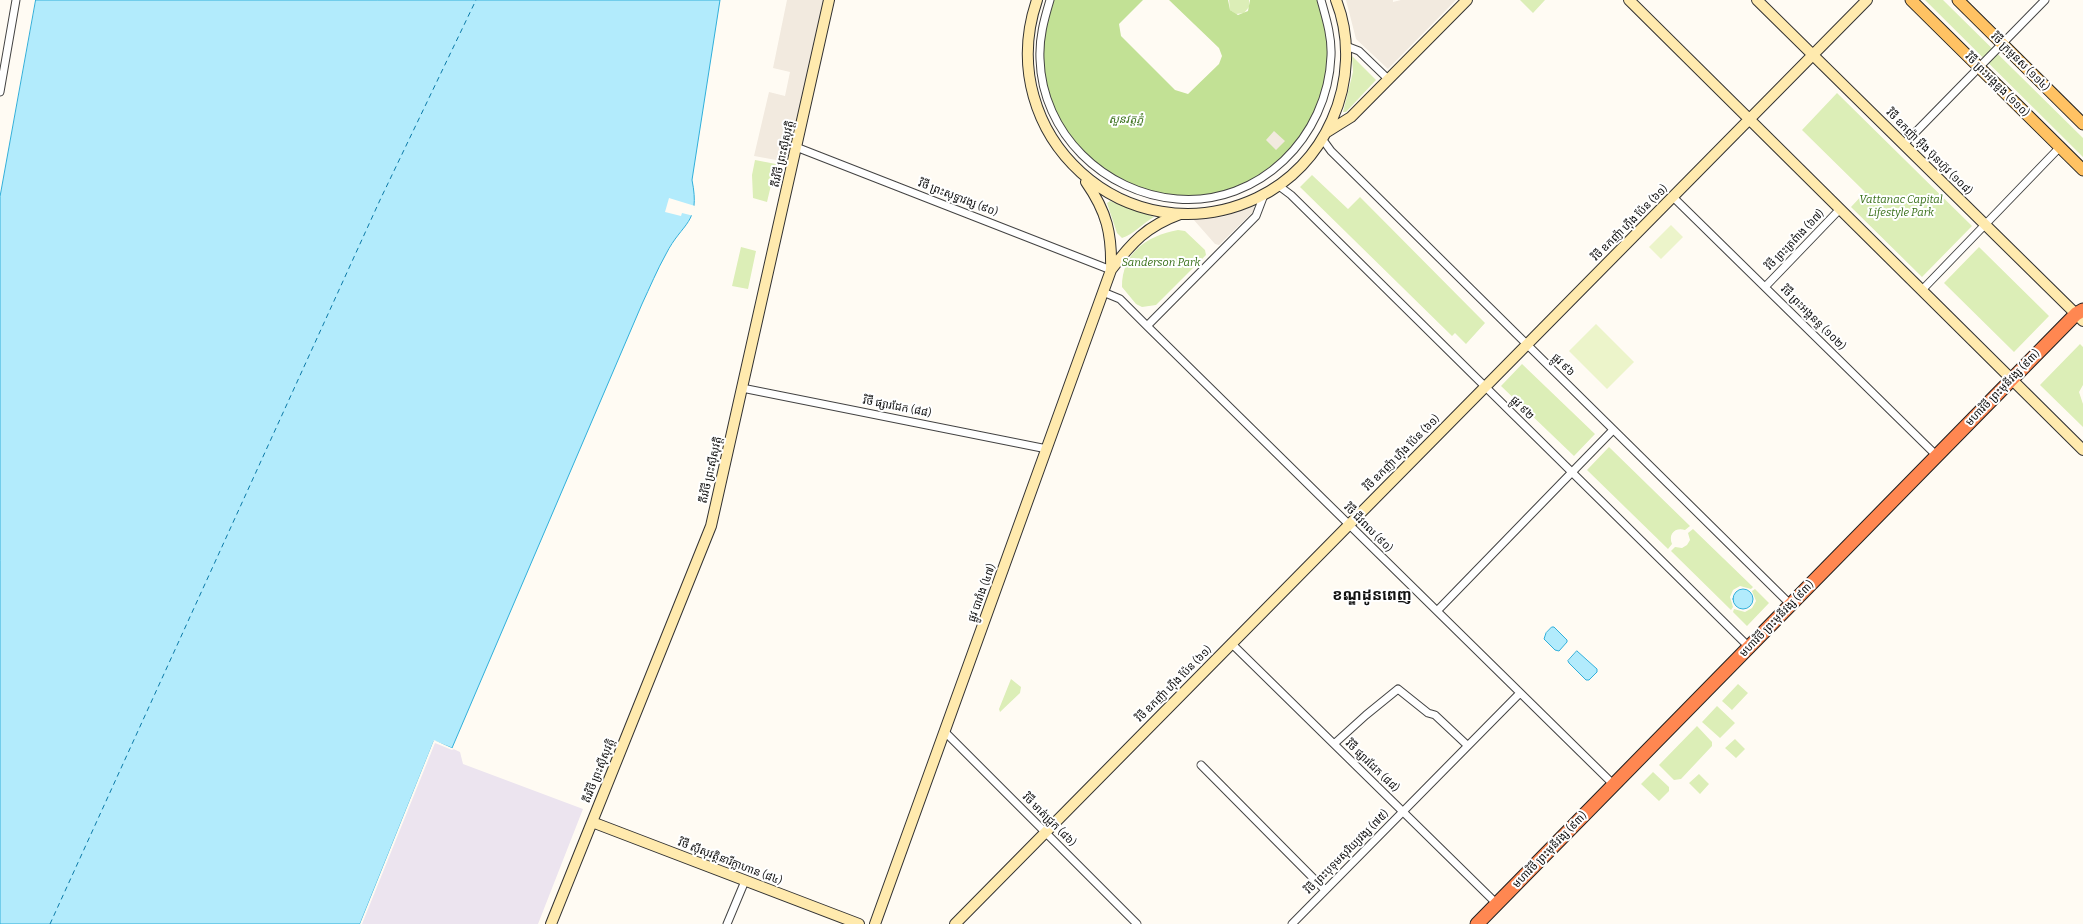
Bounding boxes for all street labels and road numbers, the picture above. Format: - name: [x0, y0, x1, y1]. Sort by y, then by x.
- street label: វិថី ក្រមួនស (១១៤): [1988, 30, 2052, 94]
- street label: វិថី ព្រះអង្គឌួង (១១០): [1962, 50, 2032, 120]
- street label: វិថី ឧកញ៉ា អ៊ីង ប៊ុនហ៊ូវ (១០៨): [1883, 106, 1975, 198]
- street label: តីរវិថី ព្រះស៊ីសុវត្តិ: [769, 119, 797, 189]
- street label: វិថី ព្រះសុទ្ធាវង្ស (៩០): [916, 177, 1000, 219]
- street label: វិថី ឧកញ៉ា ហ៊ីង ប៉ែន (៦១): [1589, 182, 1671, 264]
- street label: វិថី ព្រះត្រពំាង (៦៧): [1763, 207, 1827, 273]
- street label: វិថី ព្រះអង្គនន្ទ (១០២): [1778, 283, 1848, 353]
- street label: មហាវិថី ព្រះមុនីវង្ស (៩៣): [1963, 347, 2043, 429]
- street label: ផ្លូវ ៩៦: [1549, 351, 1577, 379]
- street label: ផ្លូវ ៩២: [1507, 393, 1537, 423]
- street label: វិថី ផ្សារដែក (៨៨): [862, 394, 932, 420]
- street label: វិថី ឧកញ៉ា ហ៊ីង ប៉ែន (៦១): [1361, 412, 1443, 494]
- street label: តីរវិថី ព្រះស៊ីសុវត្តិ: [697, 435, 725, 505]
- street label: វិថី ជីវពល (៩០): [1341, 501, 1395, 555]
- street label: ផ្លូវ បារាំង (៤៧): [965, 562, 999, 624]
- street label: មហាវិថី ព្រះមុនីវង្ស (៩៣): [1737, 578, 1817, 660]
- street label: វិថី ឧកញ៉ា ហ៊ីង ប៉ែន (៦១): [1133, 643, 1215, 725]
- street label: តីរវិថី ព្រះស៊ីសុវត្តិ: [580, 737, 618, 805]
- street label: វិថី ផ្សារដែក (៨៨): [1342, 737, 1402, 795]
- street label: វិថី មាត់ជ្រូក (៨៦): [1020, 791, 1078, 849]
- street label: វិថី ព្រះបុទុមសុរិយ្យវង្ស (៧៥): [1302, 807, 1392, 897]
- street label: មហាវិថី ព្រះមុនីវង្ស (៩៣): [1510, 809, 1590, 891]
- street label: វិថី ស៊ីសុវត្ថិនារីក្លាហាន (៨៤): [676, 836, 784, 888]

